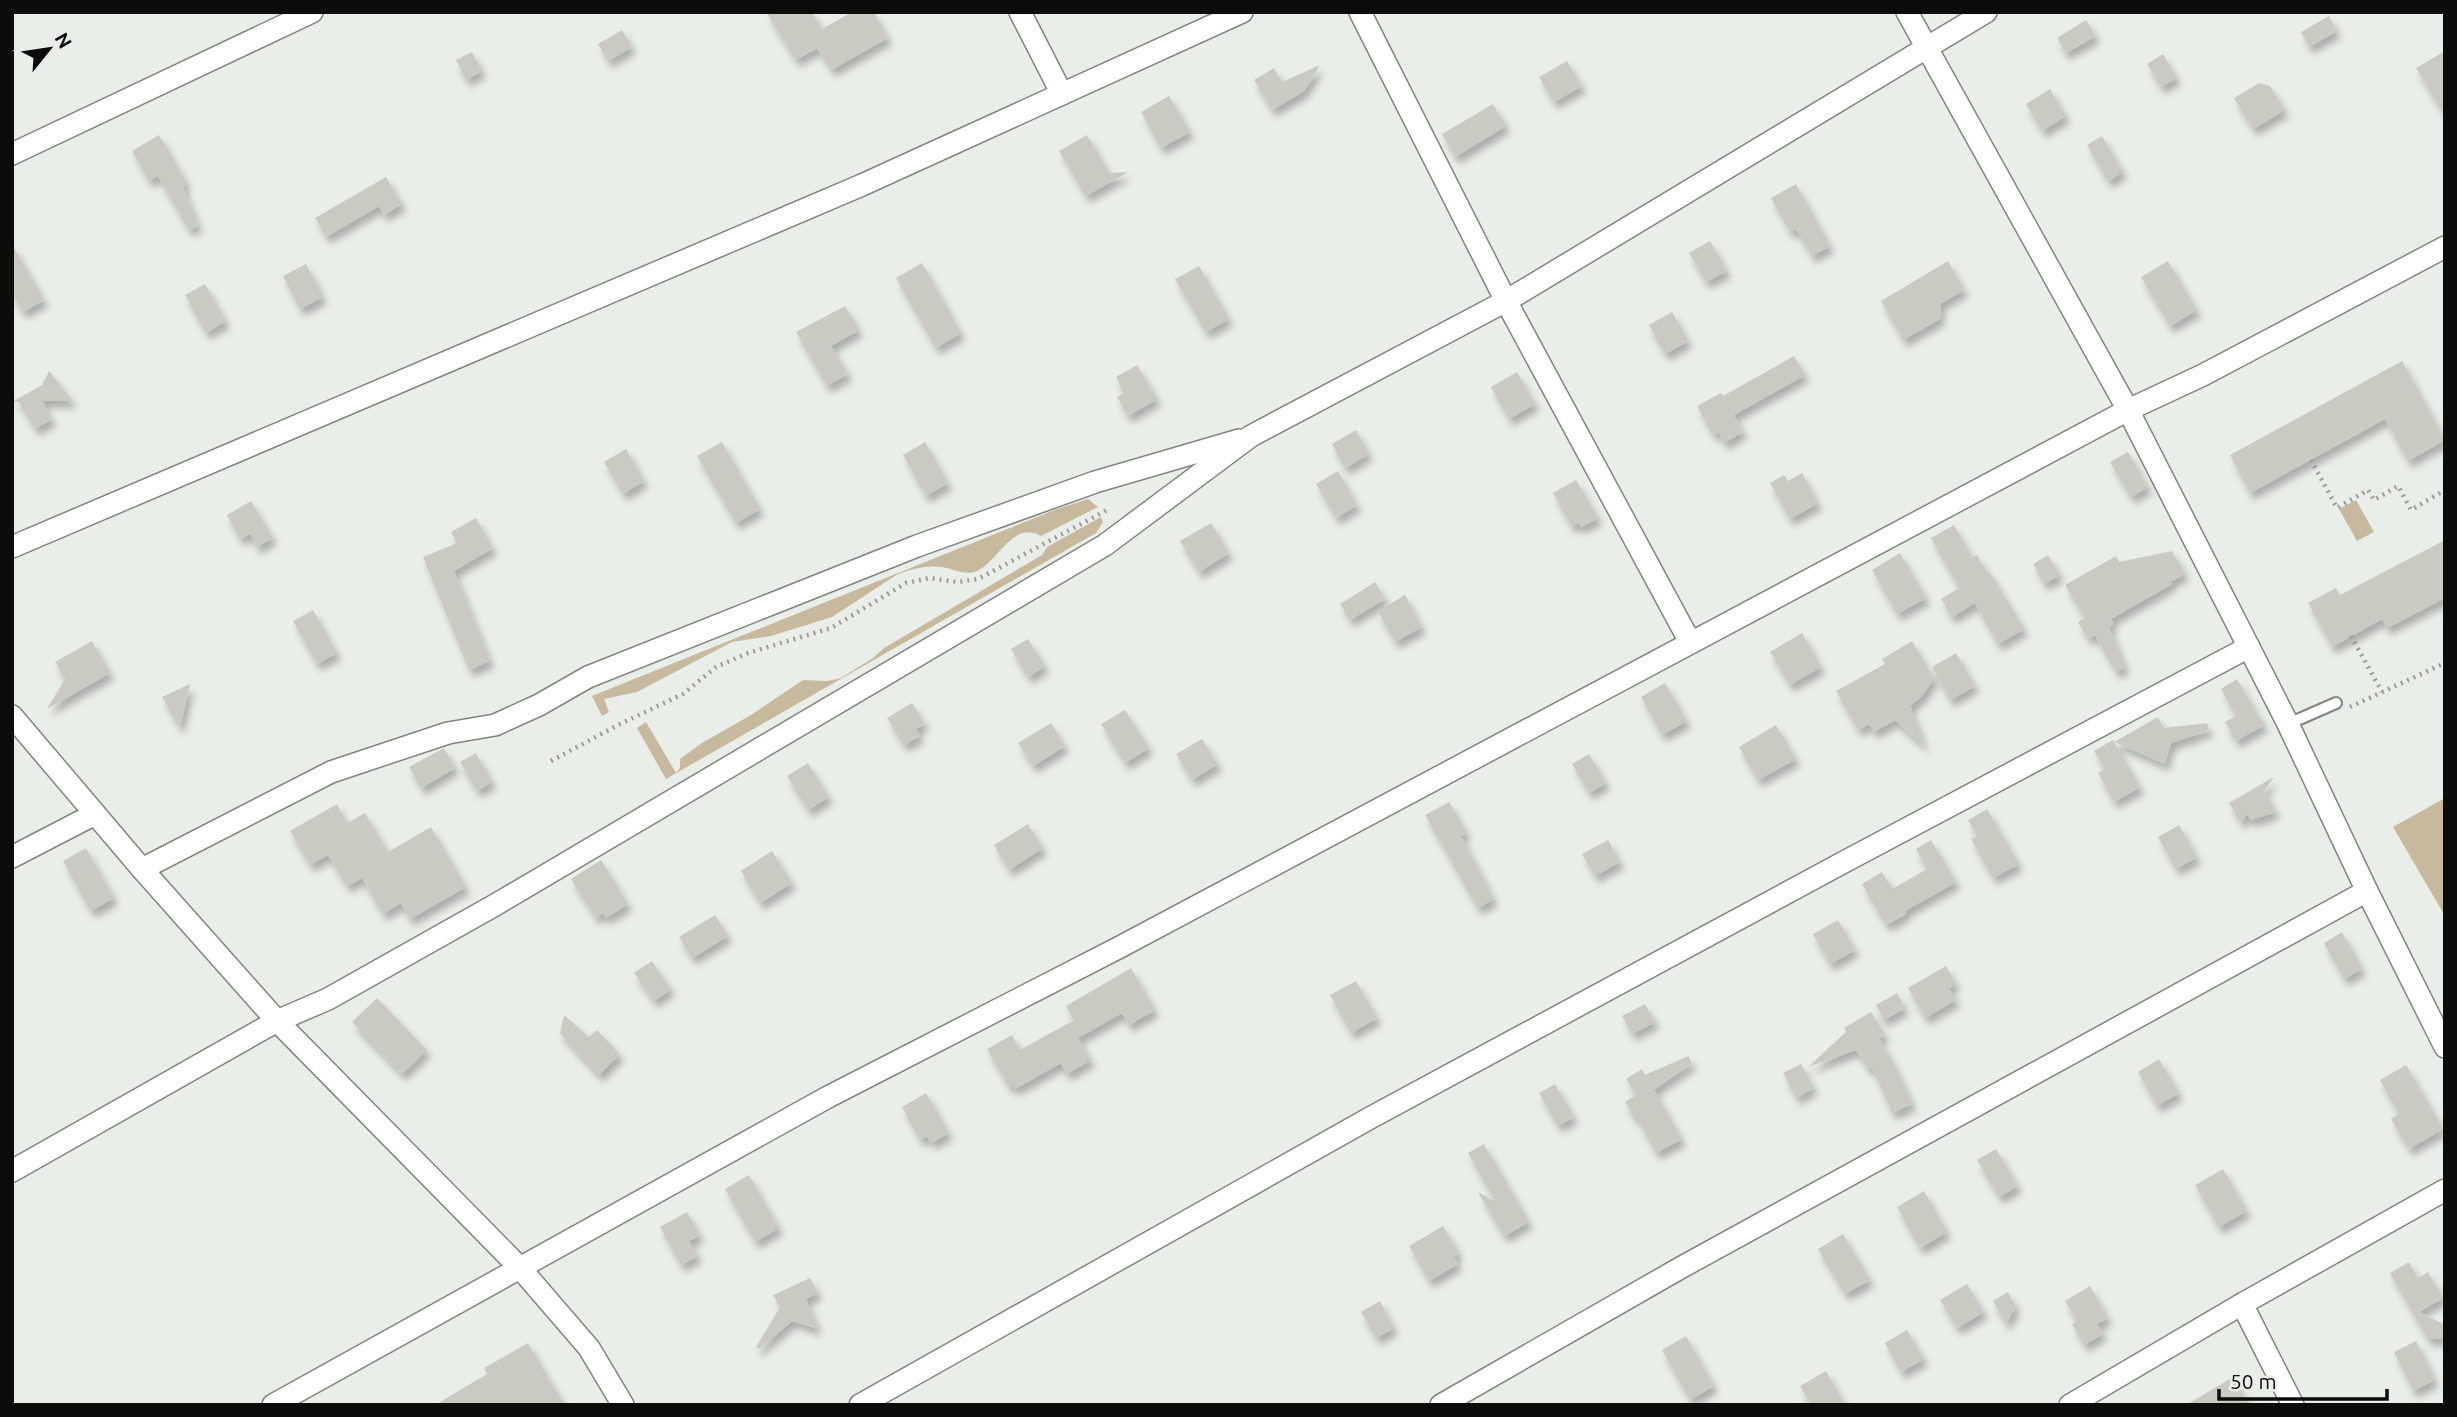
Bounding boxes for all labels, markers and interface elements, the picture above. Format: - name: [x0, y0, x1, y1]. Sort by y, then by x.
- north arrow: [14, 14, 84, 84]
- text: N: [51, 29, 77, 52]
- scale bar: [2219, 1358, 2387, 1402]
- text: 50 m: [2230, 1369, 2277, 1393]

